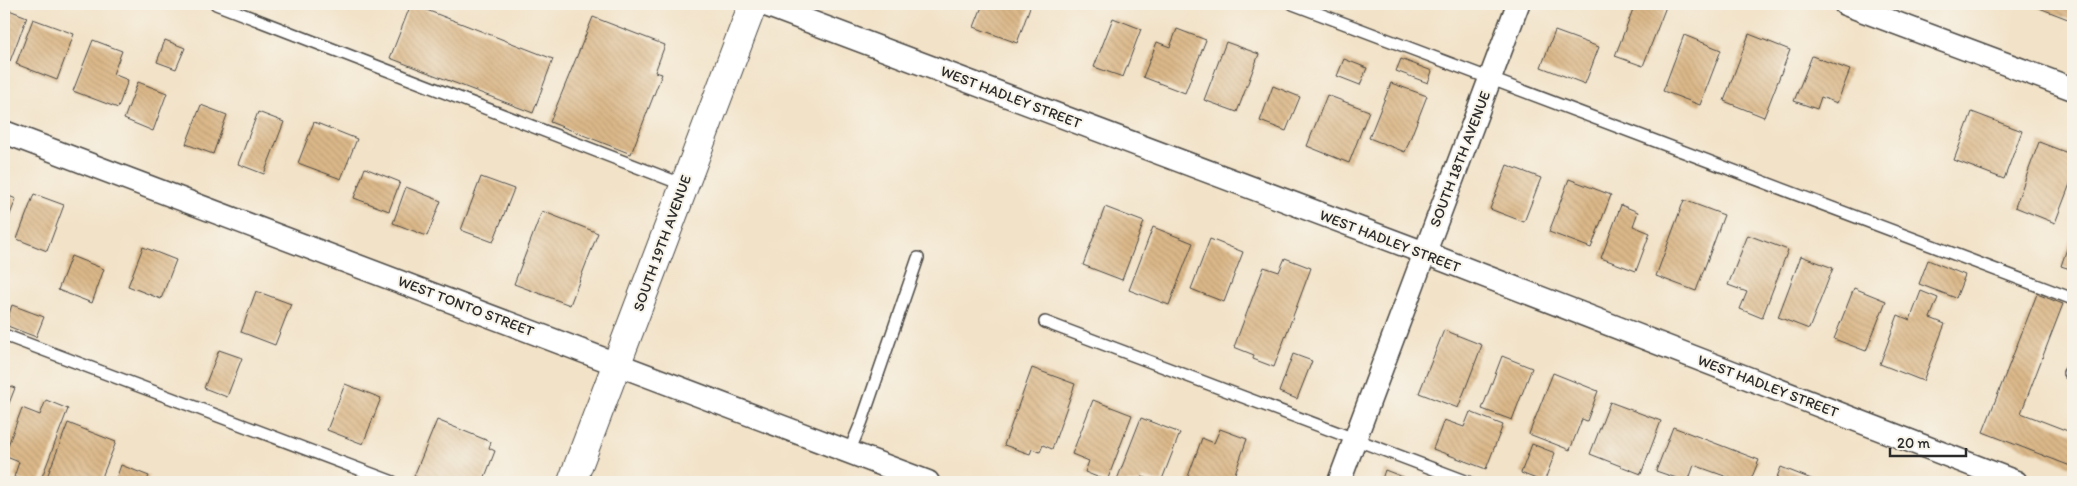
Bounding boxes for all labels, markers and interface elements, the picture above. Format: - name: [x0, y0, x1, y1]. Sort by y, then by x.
- street label: WEST HADLEY STREET: [938, 62, 1085, 132]
- street label: SOUTH 18TH AVENUE: [1426, 89, 1494, 229]
- street label: SOUTH 19TH AVENUE: [629, 172, 695, 314]
- street label: WEST HADLEY STREET: [1317, 206, 1464, 276]
- street label: WEST TONTO STREET: [395, 272, 537, 341]
- street label: WEST HADLEY STREET: [1695, 351, 1842, 421]
- scale bar: [1890, 426, 1966, 458]
- text: 20 m: [1897, 434, 1931, 452]

